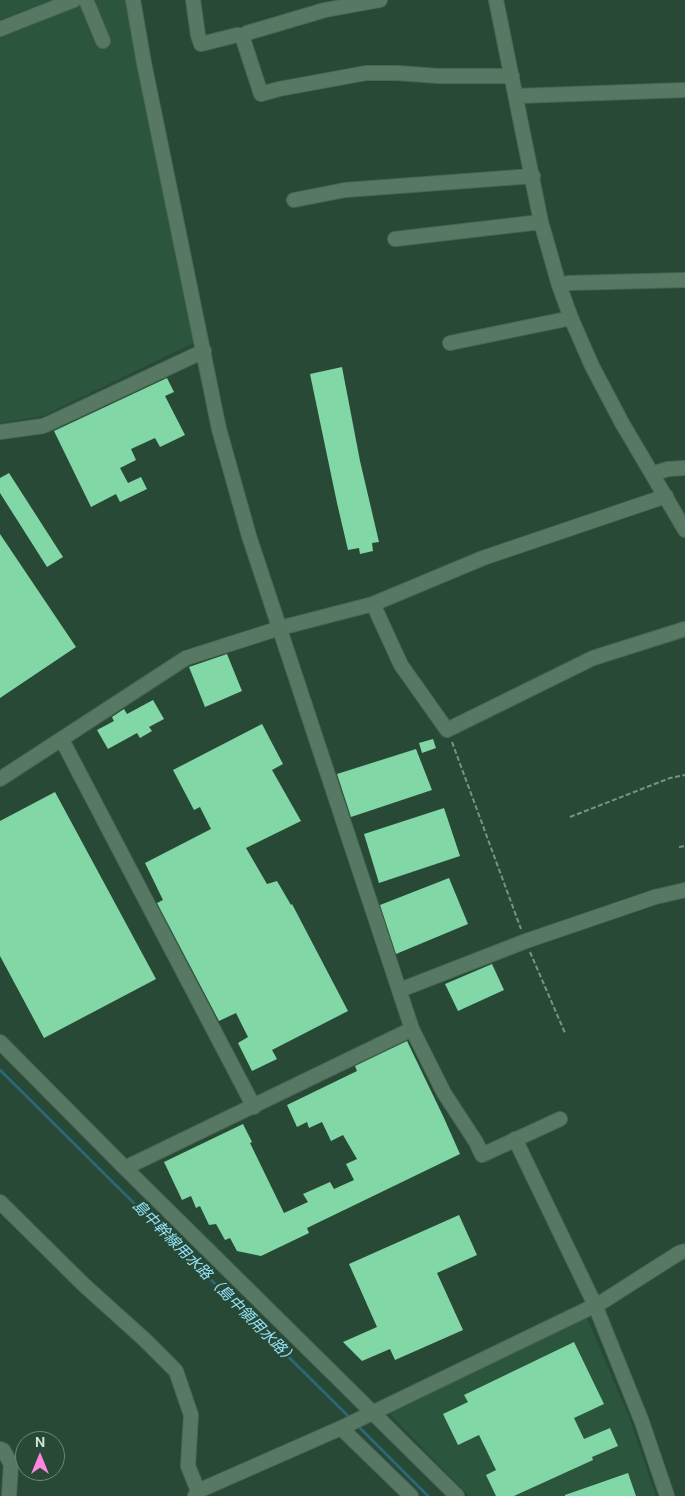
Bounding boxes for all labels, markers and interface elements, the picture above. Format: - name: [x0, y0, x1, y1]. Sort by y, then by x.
- water label: 島中幹線用水路（島中領用水路）: [128, 1197, 300, 1369]
- north arrow: [15, 1431, 65, 1481]
- text: N: [35, 1433, 45, 1451]

